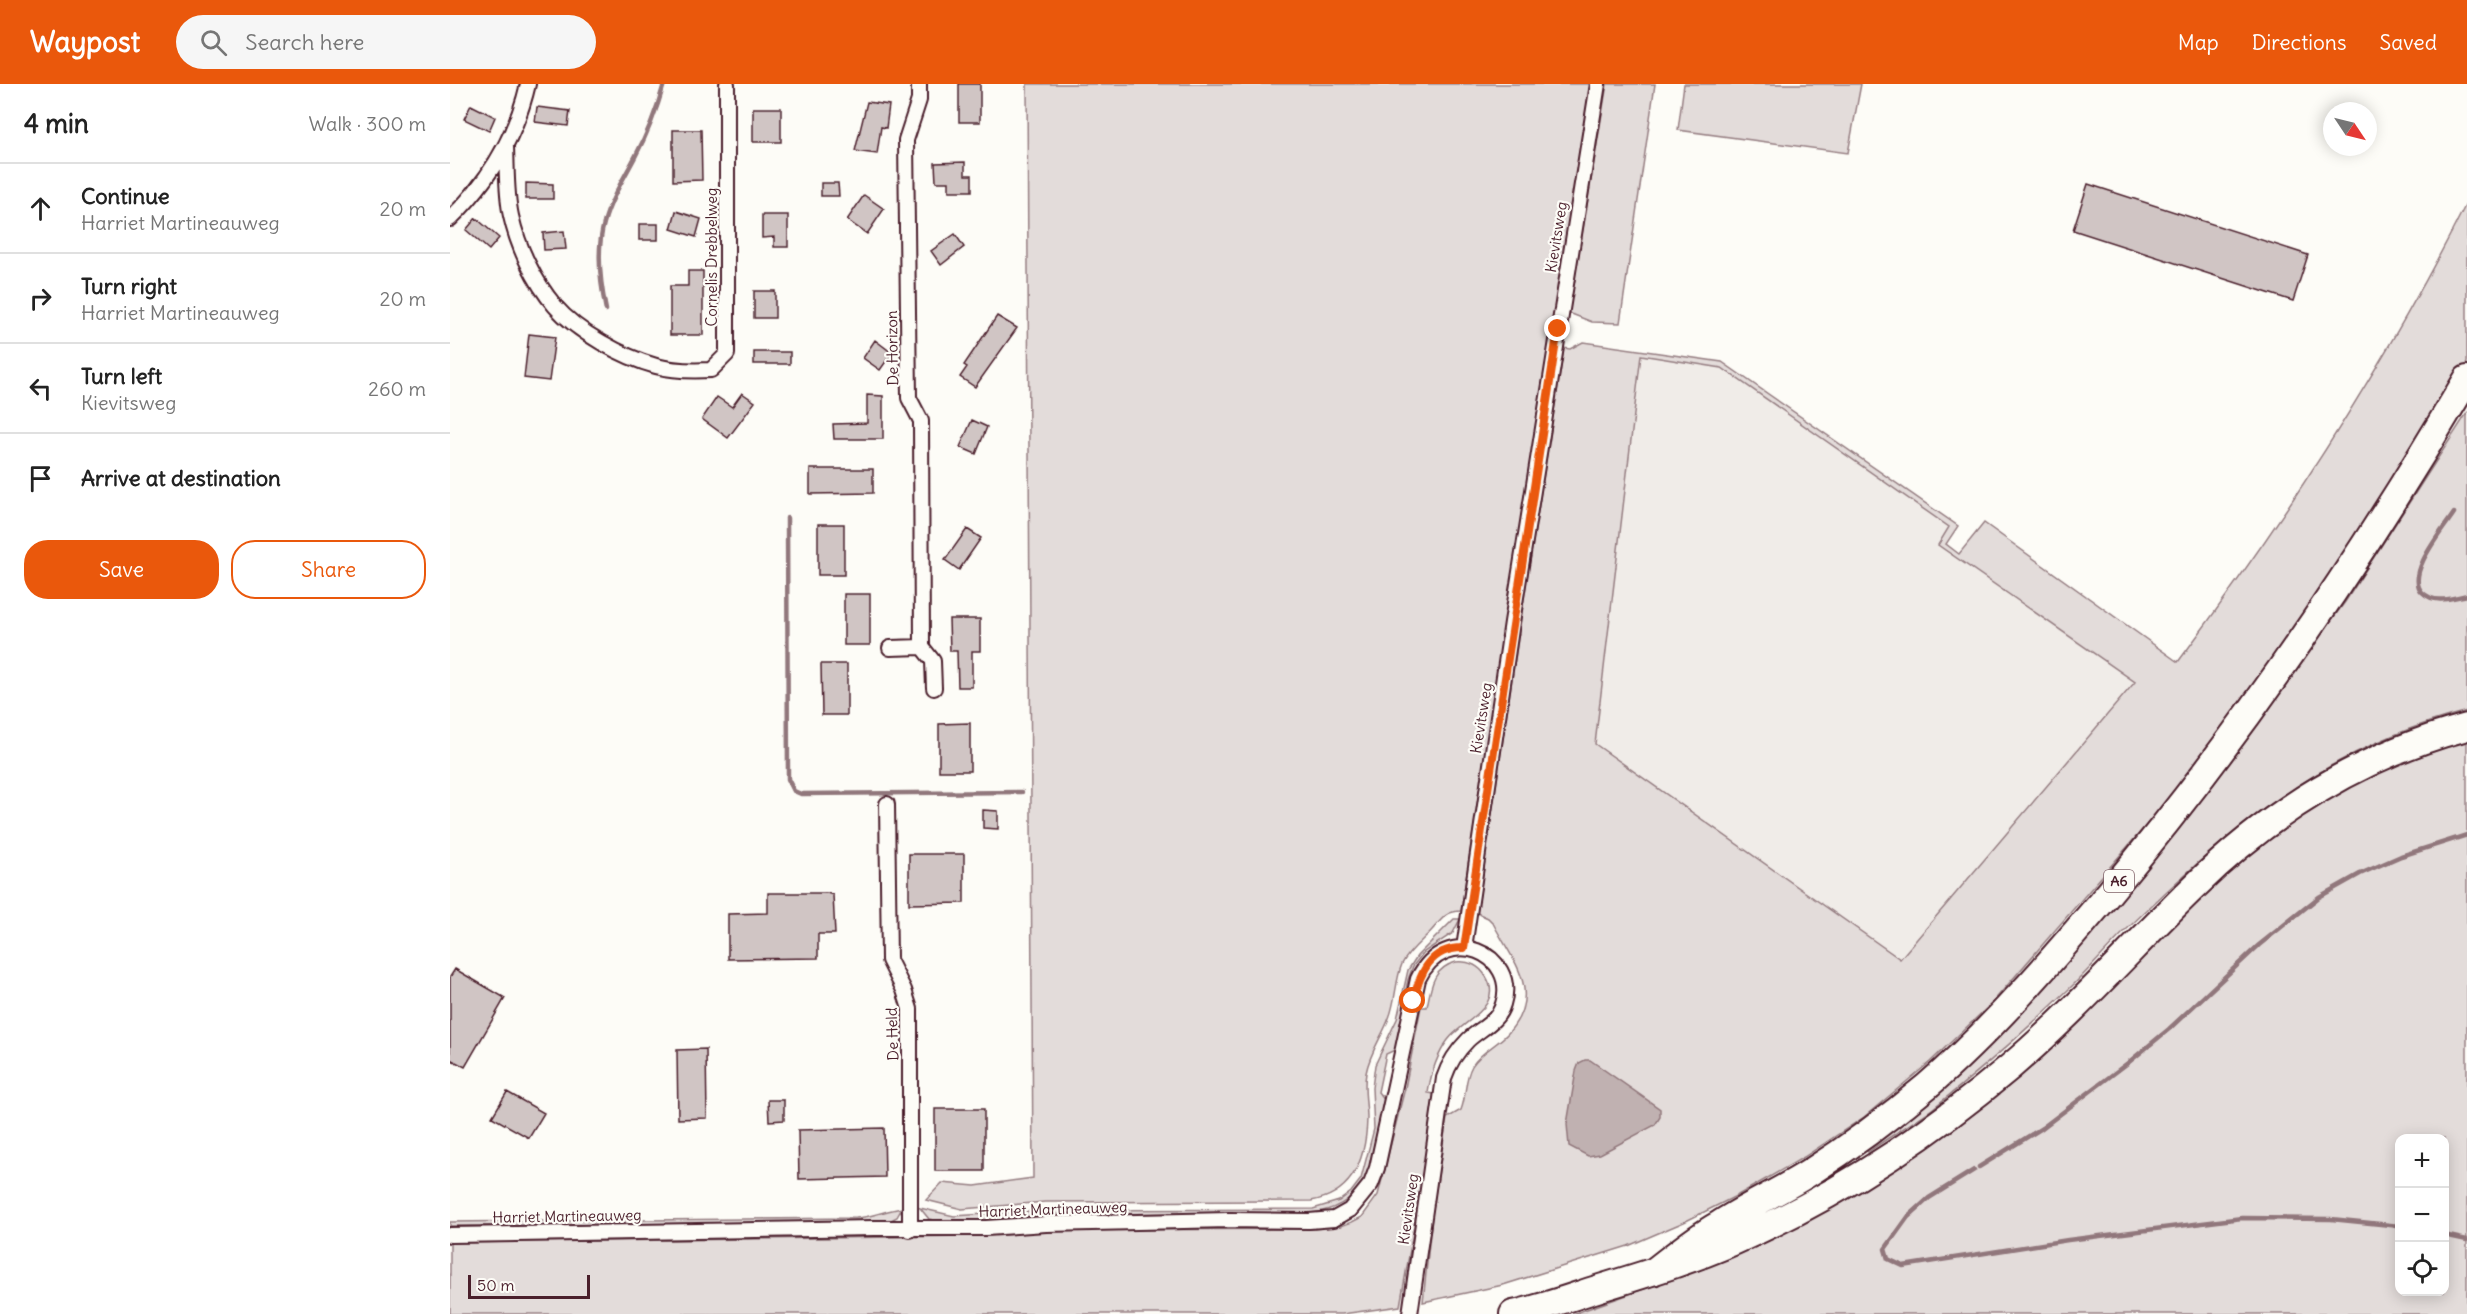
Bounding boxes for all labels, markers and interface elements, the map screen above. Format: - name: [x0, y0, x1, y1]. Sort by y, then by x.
- search box: [176, 15, 596, 69]
- text: Waypost: [30, 24, 140, 60]
- icon: search: [197, 26, 230, 59]
- text: Search here: [245, 28, 364, 56]
- text: Map: [2178, 29, 2219, 56]
- text: Directions: [2252, 29, 2346, 56]
- text: Saved: [2379, 29, 2437, 56]
- north arrow: [2323, 102, 2377, 156]
- text: 4 min: [24, 107, 89, 140]
- text: Walk · 300 m: [308, 111, 426, 136]
- text: Continue: [81, 182, 170, 210]
- street label: Cornelis Drebbelweg: [702, 188, 721, 326]
- icon: ahead: [24, 192, 57, 225]
- text: 20 m: [380, 196, 426, 221]
- street label: Kievitsweg: [1541, 200, 1571, 274]
- text: Harriet Martineauweg: [81, 210, 280, 235]
- text: Turn right: [81, 272, 177, 300]
- icon: right: [24, 282, 57, 315]
- text: 20 m: [380, 286, 426, 311]
- text: Harriet Martineauweg: [81, 300, 280, 325]
- street label: De Horizon: [882, 310, 902, 386]
- route end: [1544, 315, 1570, 341]
- text: Turn left: [81, 362, 162, 390]
- icon: left: [24, 372, 57, 405]
- text: 260 m: [368, 376, 426, 401]
- text: Kievitsweg: [81, 390, 176, 415]
- icon: arrive: [24, 462, 57, 495]
- text: Arrive at destination: [81, 464, 281, 492]
- button: Save: [24, 540, 219, 599]
- button: Share: [231, 540, 426, 599]
- street label: Kievitsweg: [1466, 681, 1496, 755]
- road number: A6: [2104, 870, 2134, 892]
- route start: [1399, 987, 1425, 1013]
- street label: De Held: [882, 1007, 902, 1061]
- map controls: [2395, 1134, 2449, 1296]
- button: +: [2395, 1134, 2449, 1188]
- street label: Kievitsweg: [1394, 1172, 1422, 1246]
- button: −: [2395, 1188, 2449, 1242]
- street label: Harriet Martineauweg: [978, 1197, 1128, 1221]
- street label: Harriet Martineauweg: [492, 1205, 642, 1227]
- button: locate: [2395, 1242, 2449, 1296]
- scale bar: [468, 1272, 590, 1300]
- text: 50 m: [477, 1275, 515, 1295]

